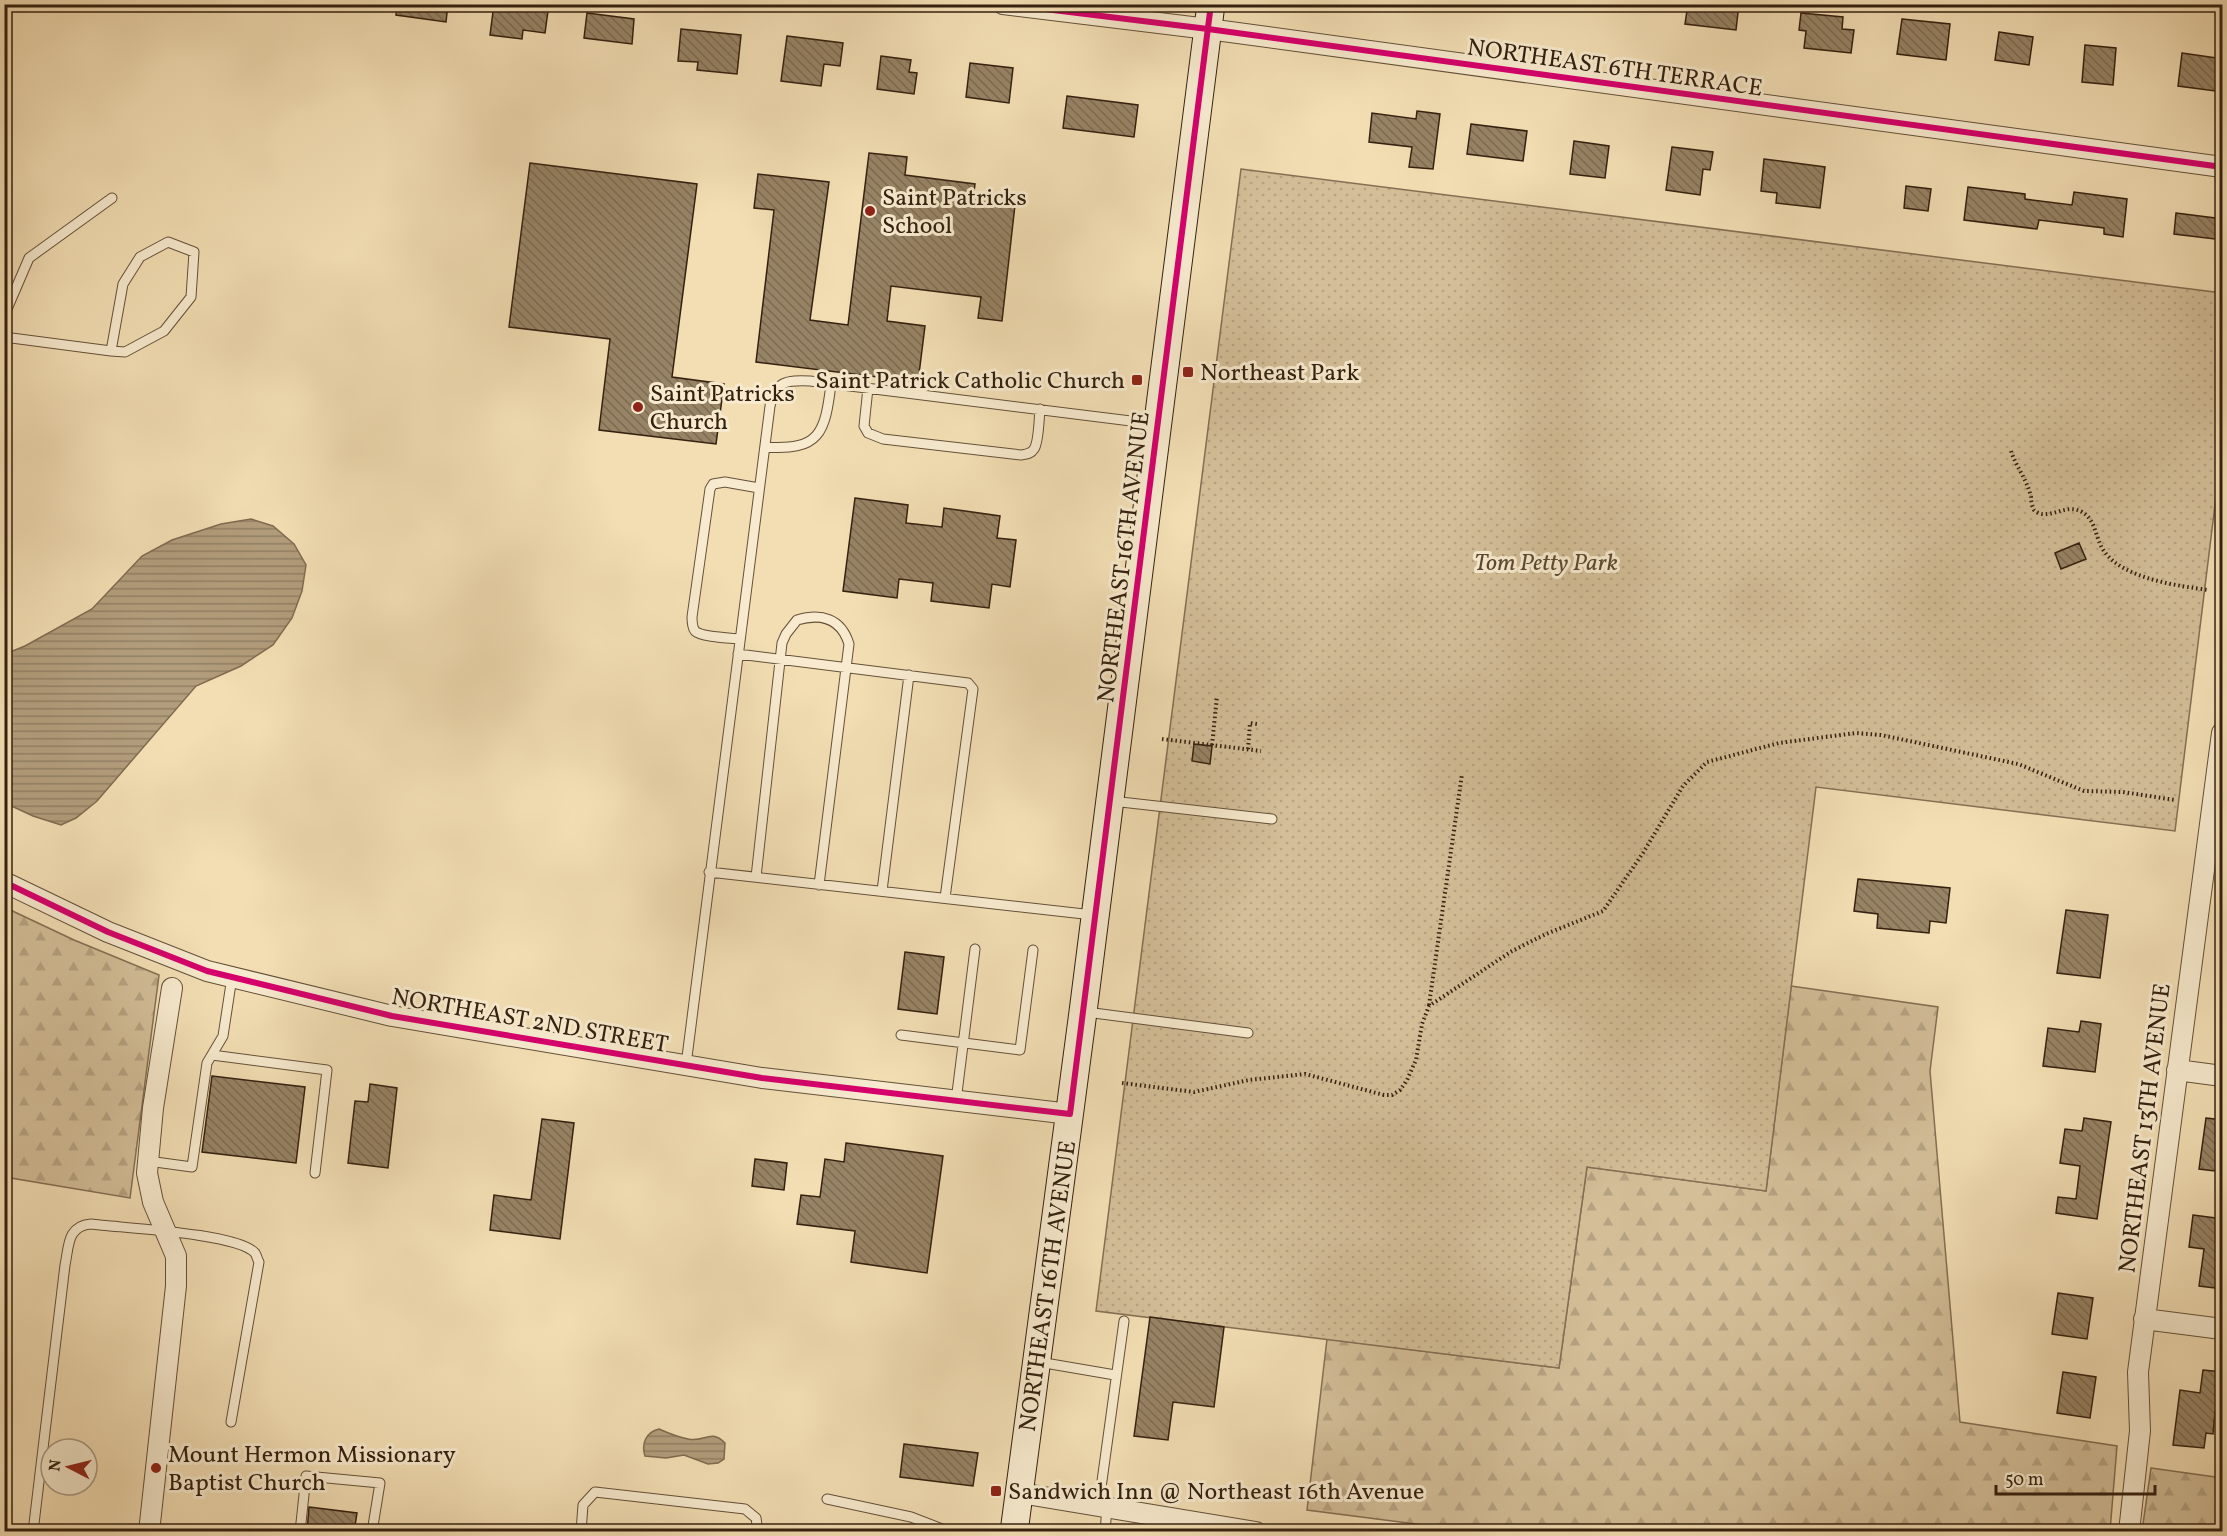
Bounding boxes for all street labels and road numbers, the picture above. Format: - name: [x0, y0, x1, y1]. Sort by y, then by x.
- street label: NORTHEAST 6TH TERRACE: [1465, 31, 1765, 107]
- street label: NORTHEAST 16TH AVENUE: [1090, 410, 1160, 705]
- street label: NORTHEAST 2ND STREET: [389, 981, 671, 1063]
- street label: NORTHEAST 13TH AVENUE: [2111, 981, 2181, 1275]
- street label: NORTHEAST 16TH AVENUE: [1012, 1139, 1086, 1434]

